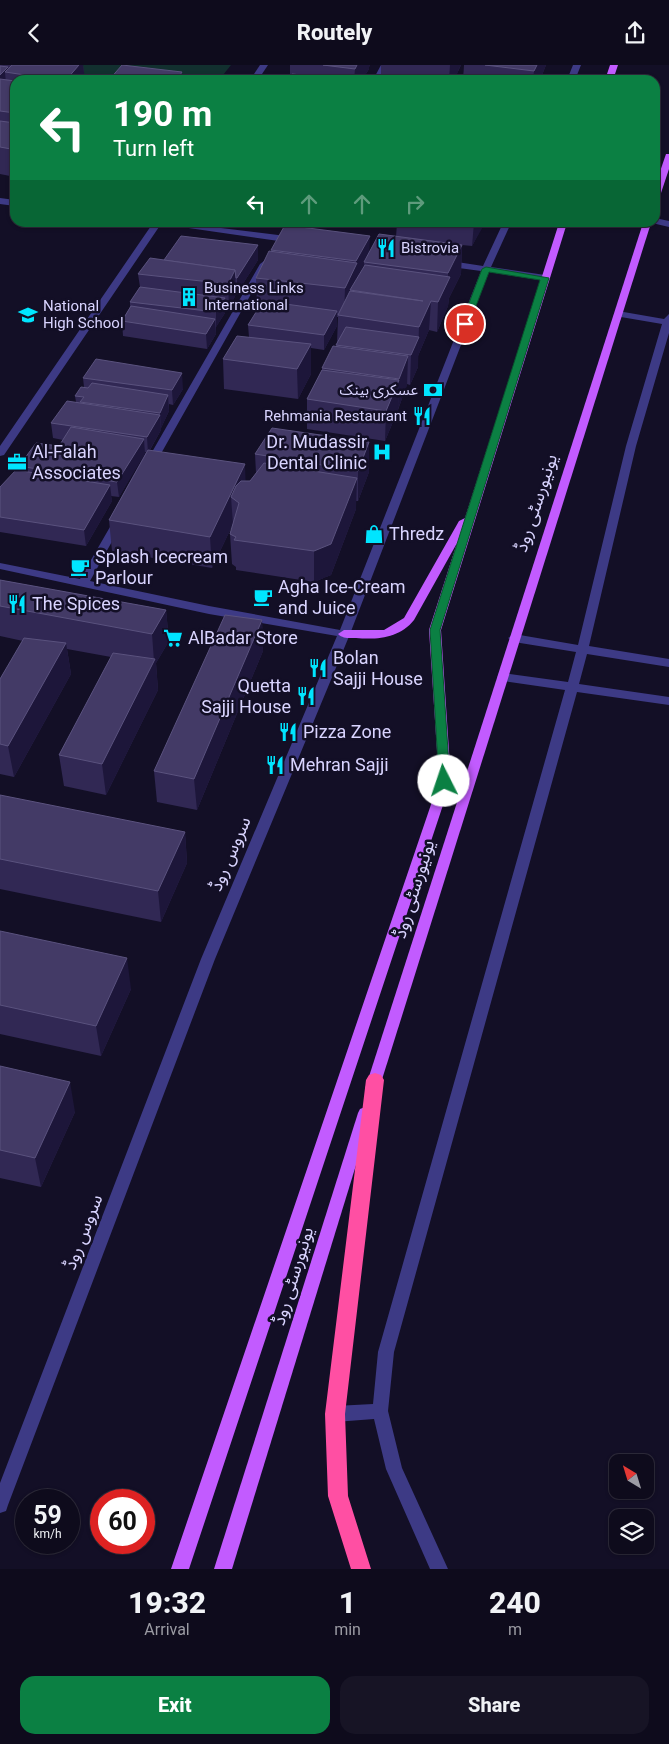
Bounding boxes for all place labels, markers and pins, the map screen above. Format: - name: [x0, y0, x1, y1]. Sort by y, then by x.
- restaurant icon: Bistrovia: [375, 237, 397, 259]
- place label: Bistrovia: [401, 239, 459, 257]
- place label: Business Links International: [204, 279, 304, 314]
- building icon: Business Links International: [178, 286, 200, 308]
- place label: National High School: [43, 297, 124, 332]
- pin: [444, 303, 486, 345]
- school or university icon: National High School: [17, 304, 39, 326]
- bank icon: عسکری بینک: [422, 379, 444, 401]
- place label: عسکری بینک: [340, 381, 418, 399]
- restaurant icon: Rehmania Restaurant: [411, 405, 433, 427]
- place label: Rehmania Restaurant: [264, 407, 407, 425]
- place label: Dr. Mudassir Dental Clinic: [266, 431, 367, 473]
- place label: Al-Falah Associates: [32, 441, 121, 483]
- hospital icon: Dr. Mudassir Dental Clinic: [371, 441, 393, 463]
- office icon: Al-Falah Associates: [6, 451, 28, 473]
- shop icon: Thredz: [363, 523, 385, 545]
- place label: Thredz: [389, 523, 444, 544]
- place label: Splash Icecream Parlour: [95, 546, 228, 588]
- cafe icon: Splash Icecream Parlour: [69, 556, 91, 578]
- place label: Agha Ice-Cream and Juice: [278, 576, 406, 618]
- cafe icon: Agha Ice-Cream and Juice: [252, 586, 274, 608]
- restaurant icon: The Spices: [6, 593, 28, 615]
- place label: The Spices: [32, 593, 120, 614]
- supermarket icon: AlBadar Store: [162, 627, 184, 649]
- place label: AlBadar Store: [188, 627, 298, 648]
- place label: Bolan Sajji House: [333, 647, 423, 689]
- restaurant icon: Bolan Sajji House: [307, 657, 329, 679]
- place label: Quetta Sajji House: [201, 675, 291, 717]
- restaurant icon: Quetta Sajji House: [295, 685, 317, 707]
- restaurant icon: Pizza Zone: [277, 721, 299, 743]
- place label: Pizza Zone: [303, 721, 391, 742]
- restaurant icon: Mehran Sajji: [264, 754, 286, 776]
- place label: Mehran Sajji: [290, 754, 389, 775]

